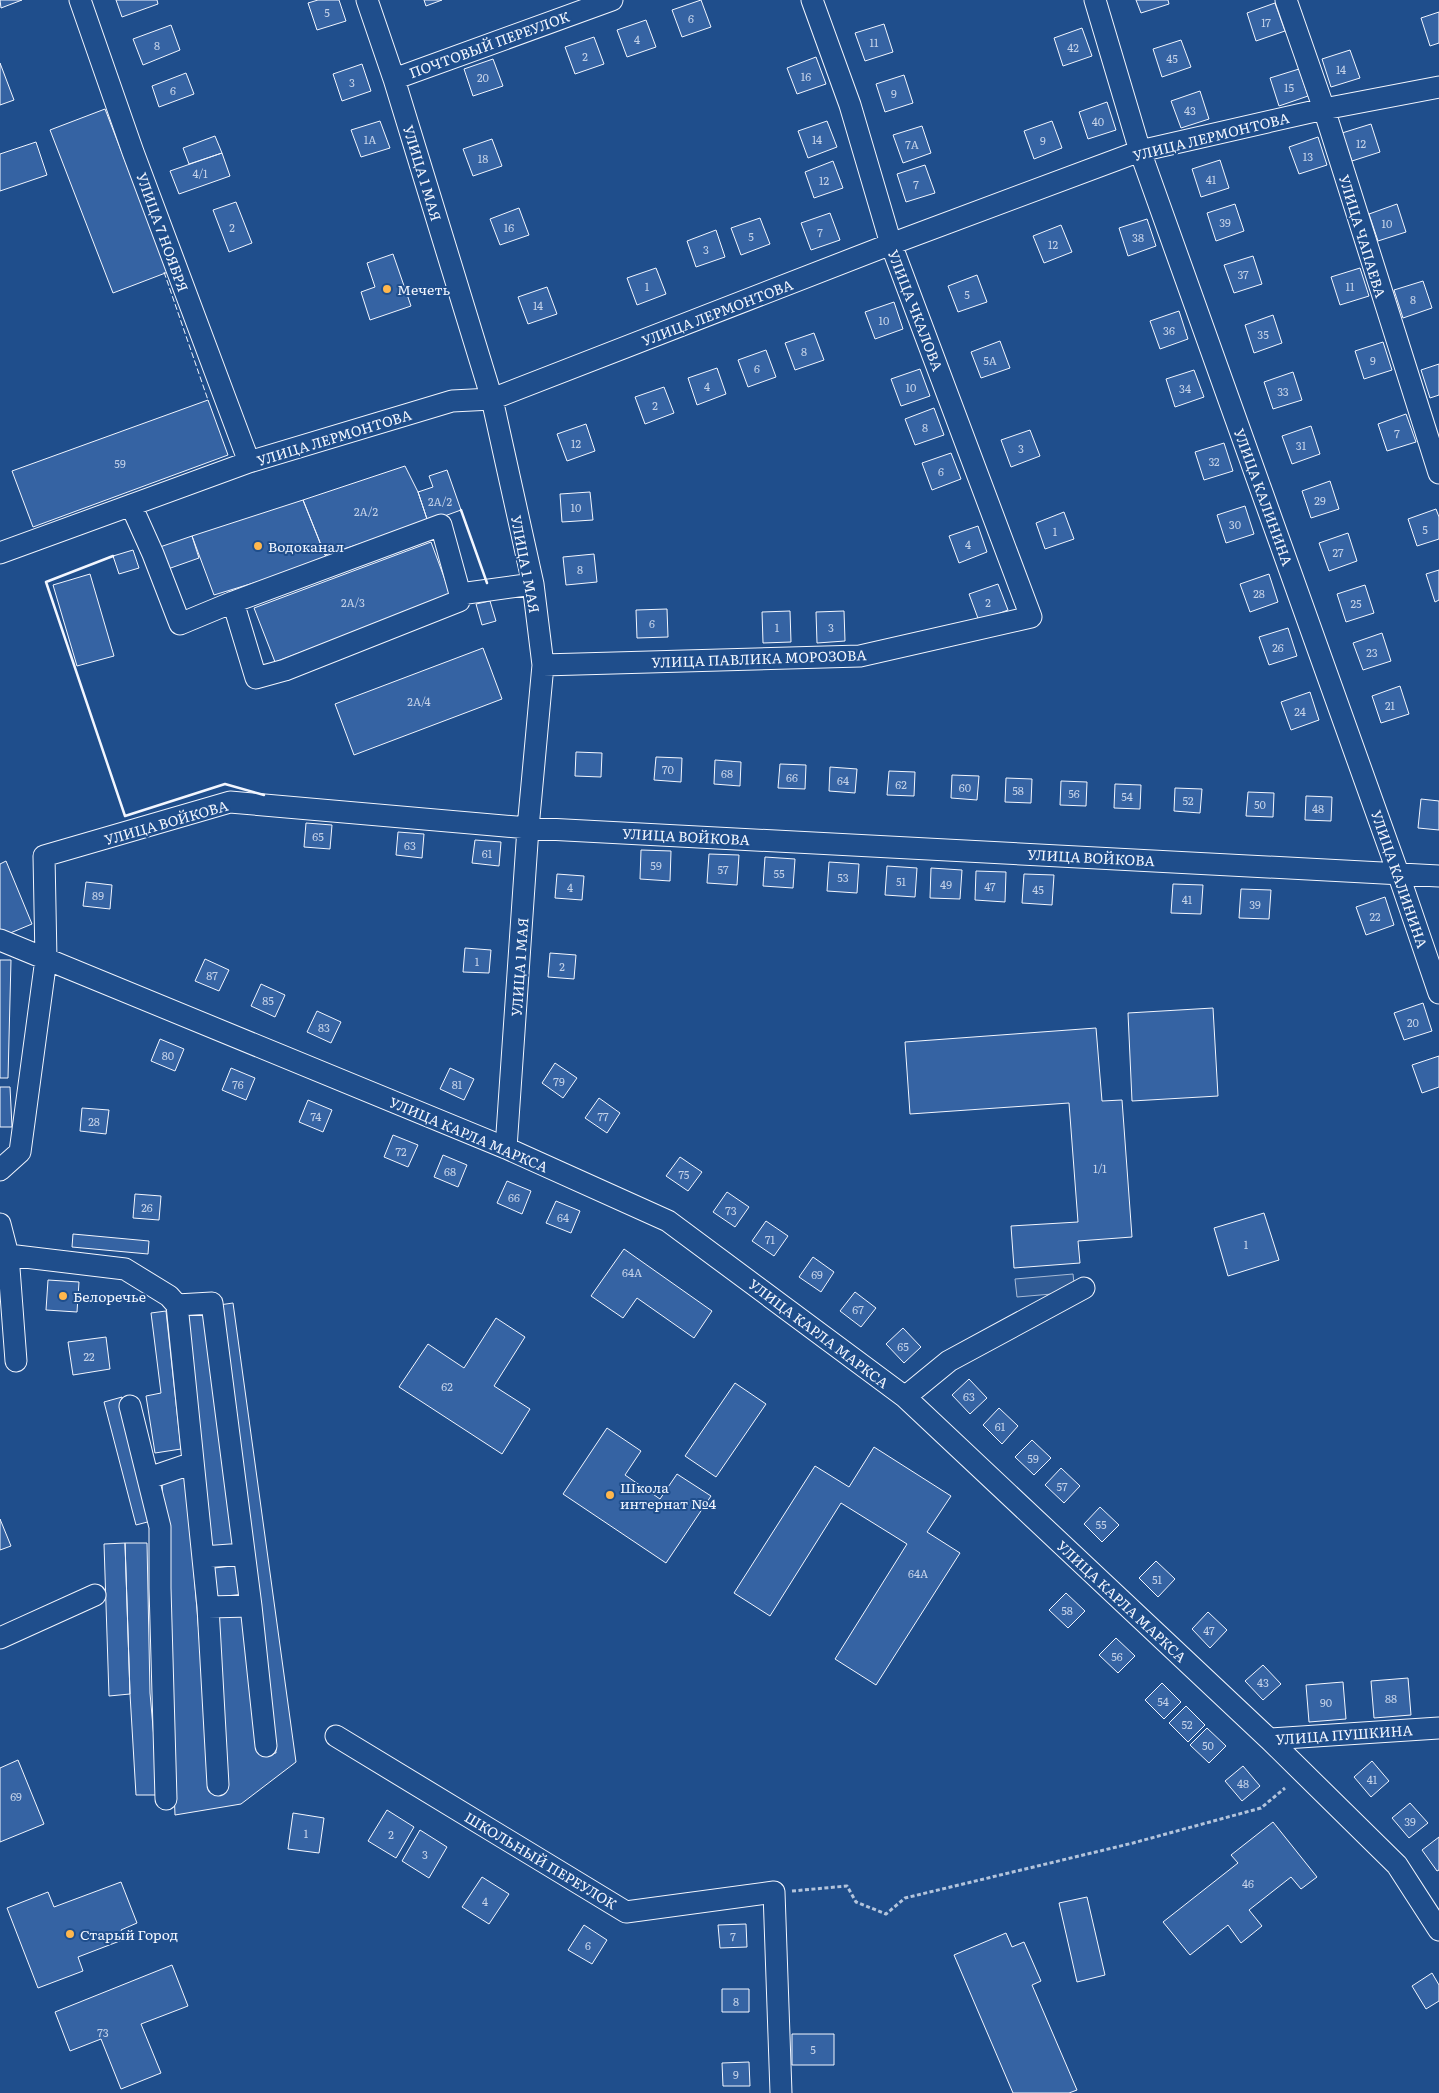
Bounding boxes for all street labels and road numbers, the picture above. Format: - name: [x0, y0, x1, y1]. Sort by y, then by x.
- street label: ПОЧТОВЫЙ ПЕРЕУЛОК: [406, 5, 573, 82]
- street label: УЛИЦА ЛЕРМОНТОВА: [1131, 107, 1292, 165]
- street label: УЛИЦА 1 МАЯ: [399, 123, 447, 223]
- street label: УЛИЦА 7 НОЯБРЯ: [132, 170, 194, 294]
- street label: УЛИЦА ЧАПАЕВА: [1335, 172, 1391, 301]
- street label: УЛИЦА ЧКАЛОВА: [884, 247, 949, 374]
- street label: УЛИЦА ЛЕРМОНТОВА: [638, 274, 796, 350]
- street label: УЛИЦА ЛЕРМОНТОВА: [254, 404, 414, 470]
- street label: УЛИЦА КАЛИНИНА: [1230, 426, 1298, 569]
- street label: УЛИЦА 1 МАЯ: [507, 513, 545, 615]
- street label: УЛИЦА ПАВЛИКА МОРОЗОВА: [651, 644, 868, 672]
- street label: УЛИЦА ВОЙКОВА: [102, 795, 231, 849]
- street label: УЛИЦА КАЛИНИНА: [1367, 807, 1433, 951]
- street label: УЛИЦА ВОЙКОВА: [622, 823, 751, 849]
- street label: УЛИЦА ВОЙКОВА: [1027, 844, 1156, 870]
- street label: УЛИЦА 1 МАЯ: [506, 917, 532, 1017]
- street label: УЛИЦА КАРЛА МАРКСА: [387, 1091, 552, 1177]
- street label: УЛИЦА КАРЛА МАРКСА: [745, 1274, 894, 1393]
- street label: УЛИЦА КАРЛА МАРКСА: [1053, 1535, 1192, 1667]
- street label: УЛИЦА ПУШКИНА: [1275, 1719, 1414, 1749]
- street label: ШКОЛЬНЫЙ ПЕРЕУЛОК: [461, 1807, 622, 1914]

